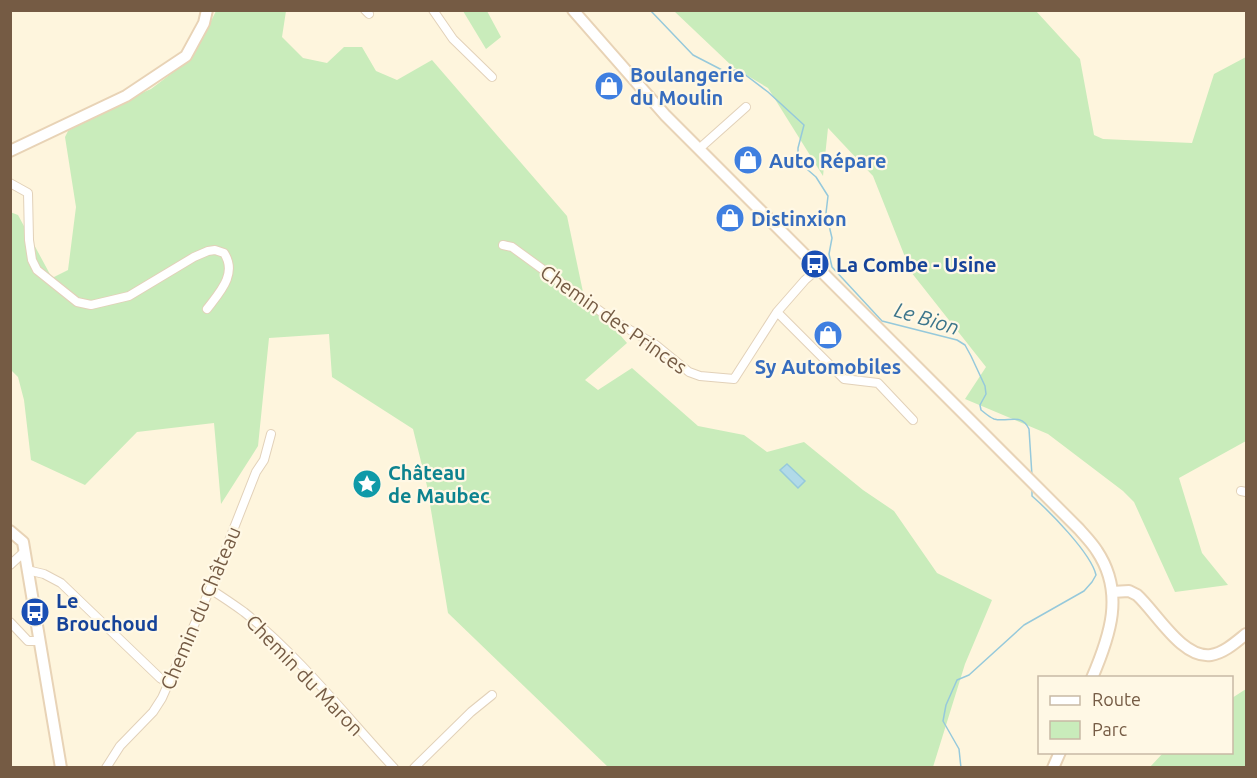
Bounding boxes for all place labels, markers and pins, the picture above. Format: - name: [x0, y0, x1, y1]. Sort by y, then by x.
- place label: Boulangerie du Moulin: [630, 63, 744, 109]
- shop icon: Boulangerie du Moulin: [593, 70, 625, 102]
- shop icon: Auto Répare: [732, 144, 764, 176]
- place label: Auto Répare: [769, 149, 887, 172]
- shop icon: Distinxion: [714, 202, 746, 234]
- place label: Distinxion: [751, 207, 847, 230]
- bus stop icon: La Combe - Usine: [799, 248, 831, 280]
- place label: La Combe - Usine: [836, 253, 996, 276]
- shop icon: Sy Automobiles: [812, 319, 844, 351]
- place label: Sy Automobiles: [755, 355, 901, 378]
- place label: Château de Maubec: [388, 461, 490, 507]
- place icon: Château de Maubec: [351, 468, 383, 500]
- place label: Le Brouchoud: [56, 589, 158, 635]
- bus stop icon: Le Brouchoud: [19, 596, 51, 628]

